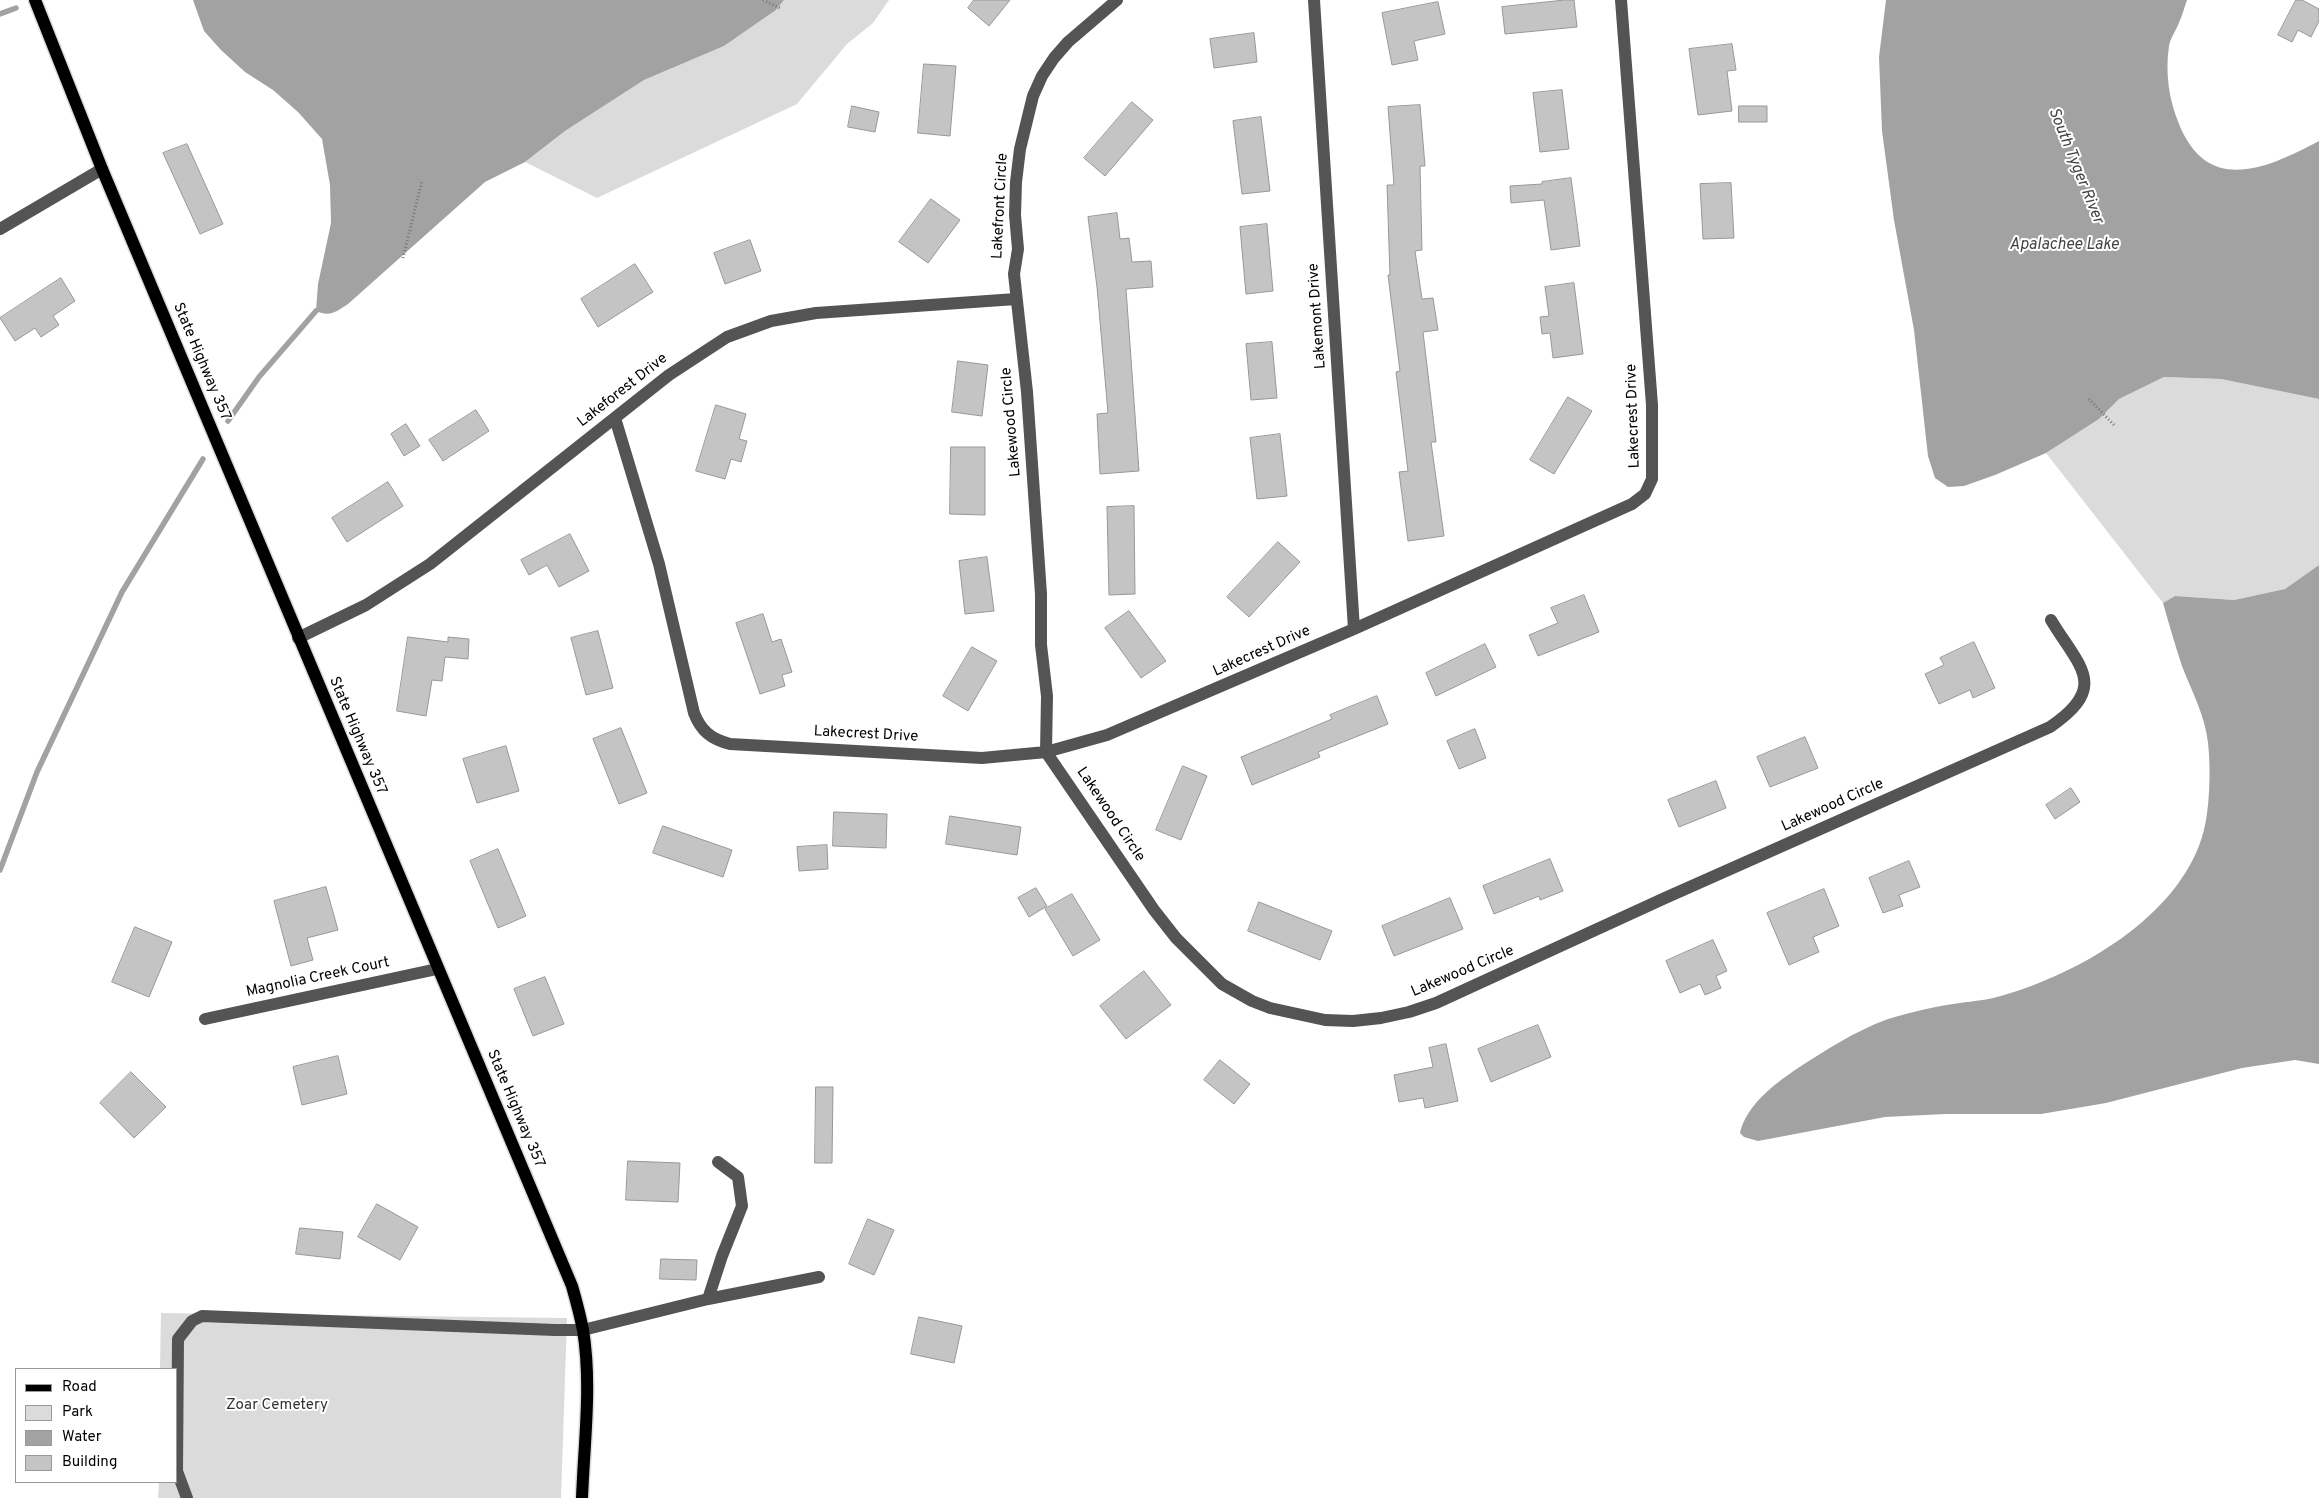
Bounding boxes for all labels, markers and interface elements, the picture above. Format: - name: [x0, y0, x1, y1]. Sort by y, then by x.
- water label: South Tyger River: [2043, 105, 2107, 227]
- street label: Lakefront Circle: [989, 153, 1013, 259]
- water label: Apalachee Lake: [2009, 236, 2119, 256]
- street label: Lakemont Drive: [1305, 262, 1331, 370]
- street label: State Highway 357: [168, 300, 234, 424]
- street label: Lakeforest Drive: [574, 350, 672, 432]
- street label: Lakecrest Drive: [1623, 363, 1645, 469]
- street label: Lakewood Circle: [998, 366, 1026, 478]
- street label: Lakecrest Drive: [1211, 622, 1313, 682]
- street label: State Highway 357: [324, 674, 390, 798]
- street label: Lakecrest Drive: [813, 723, 919, 747]
- street label: Lakewood Circle: [1072, 764, 1148, 866]
- street label: Lakewood Circle: [1779, 775, 1887, 837]
- street label: Lakewood Circle: [1409, 942, 1517, 1002]
- street label: Magnolia Creek Court: [245, 954, 391, 1002]
- street label: State Highway 357: [482, 1047, 548, 1171]
- legend: [15, 1368, 178, 1483]
- text: Road: [62, 1378, 97, 1397]
- park label: Zoar Cemetery: [226, 1397, 328, 1415]
- text: Park: [62, 1403, 93, 1422]
- text: Water: [62, 1428, 101, 1447]
- text: Building: [62, 1453, 117, 1472]

